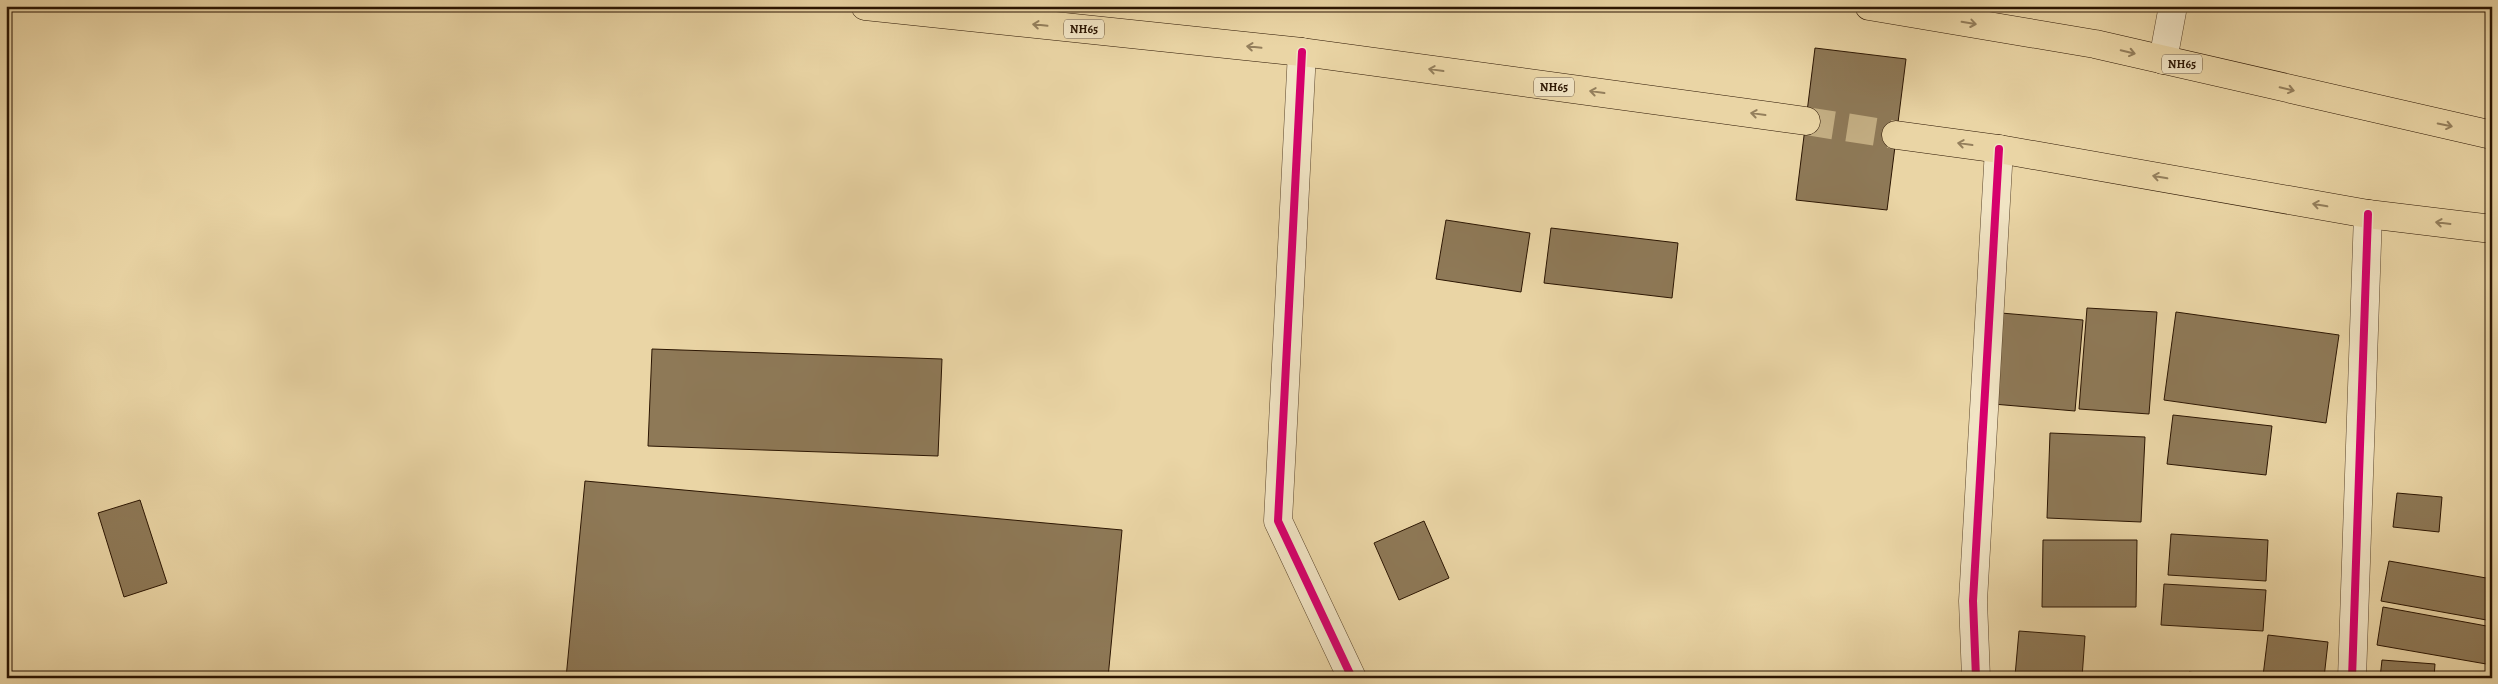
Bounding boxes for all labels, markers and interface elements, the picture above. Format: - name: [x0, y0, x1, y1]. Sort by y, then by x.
- one-way arrow: [1960, 18, 1976, 28]
- one-way arrow: [1032, 20, 1048, 30]
- road number: NH65: [1064, 20, 1104, 38]
- one-way arrow: [1246, 42, 1262, 52]
- one-way arrow: [2120, 48, 2136, 57]
- road number: NH65: [2162, 54, 2202, 74]
- one-way arrow: [1428, 65, 1444, 75]
- road number: NH65: [1534, 77, 1574, 96]
- one-way arrow: [2278, 85, 2294, 94]
- one-way arrow: [1589, 87, 1605, 97]
- one-way arrow: [1750, 109, 1766, 119]
- one-way arrow: [2437, 121, 2453, 130]
- one-way arrow: [1957, 139, 1973, 149]
- one-way arrow: [2152, 172, 2168, 182]
- one-way arrow: [2312, 200, 2328, 210]
- one-way arrow: [2436, 218, 2452, 228]

